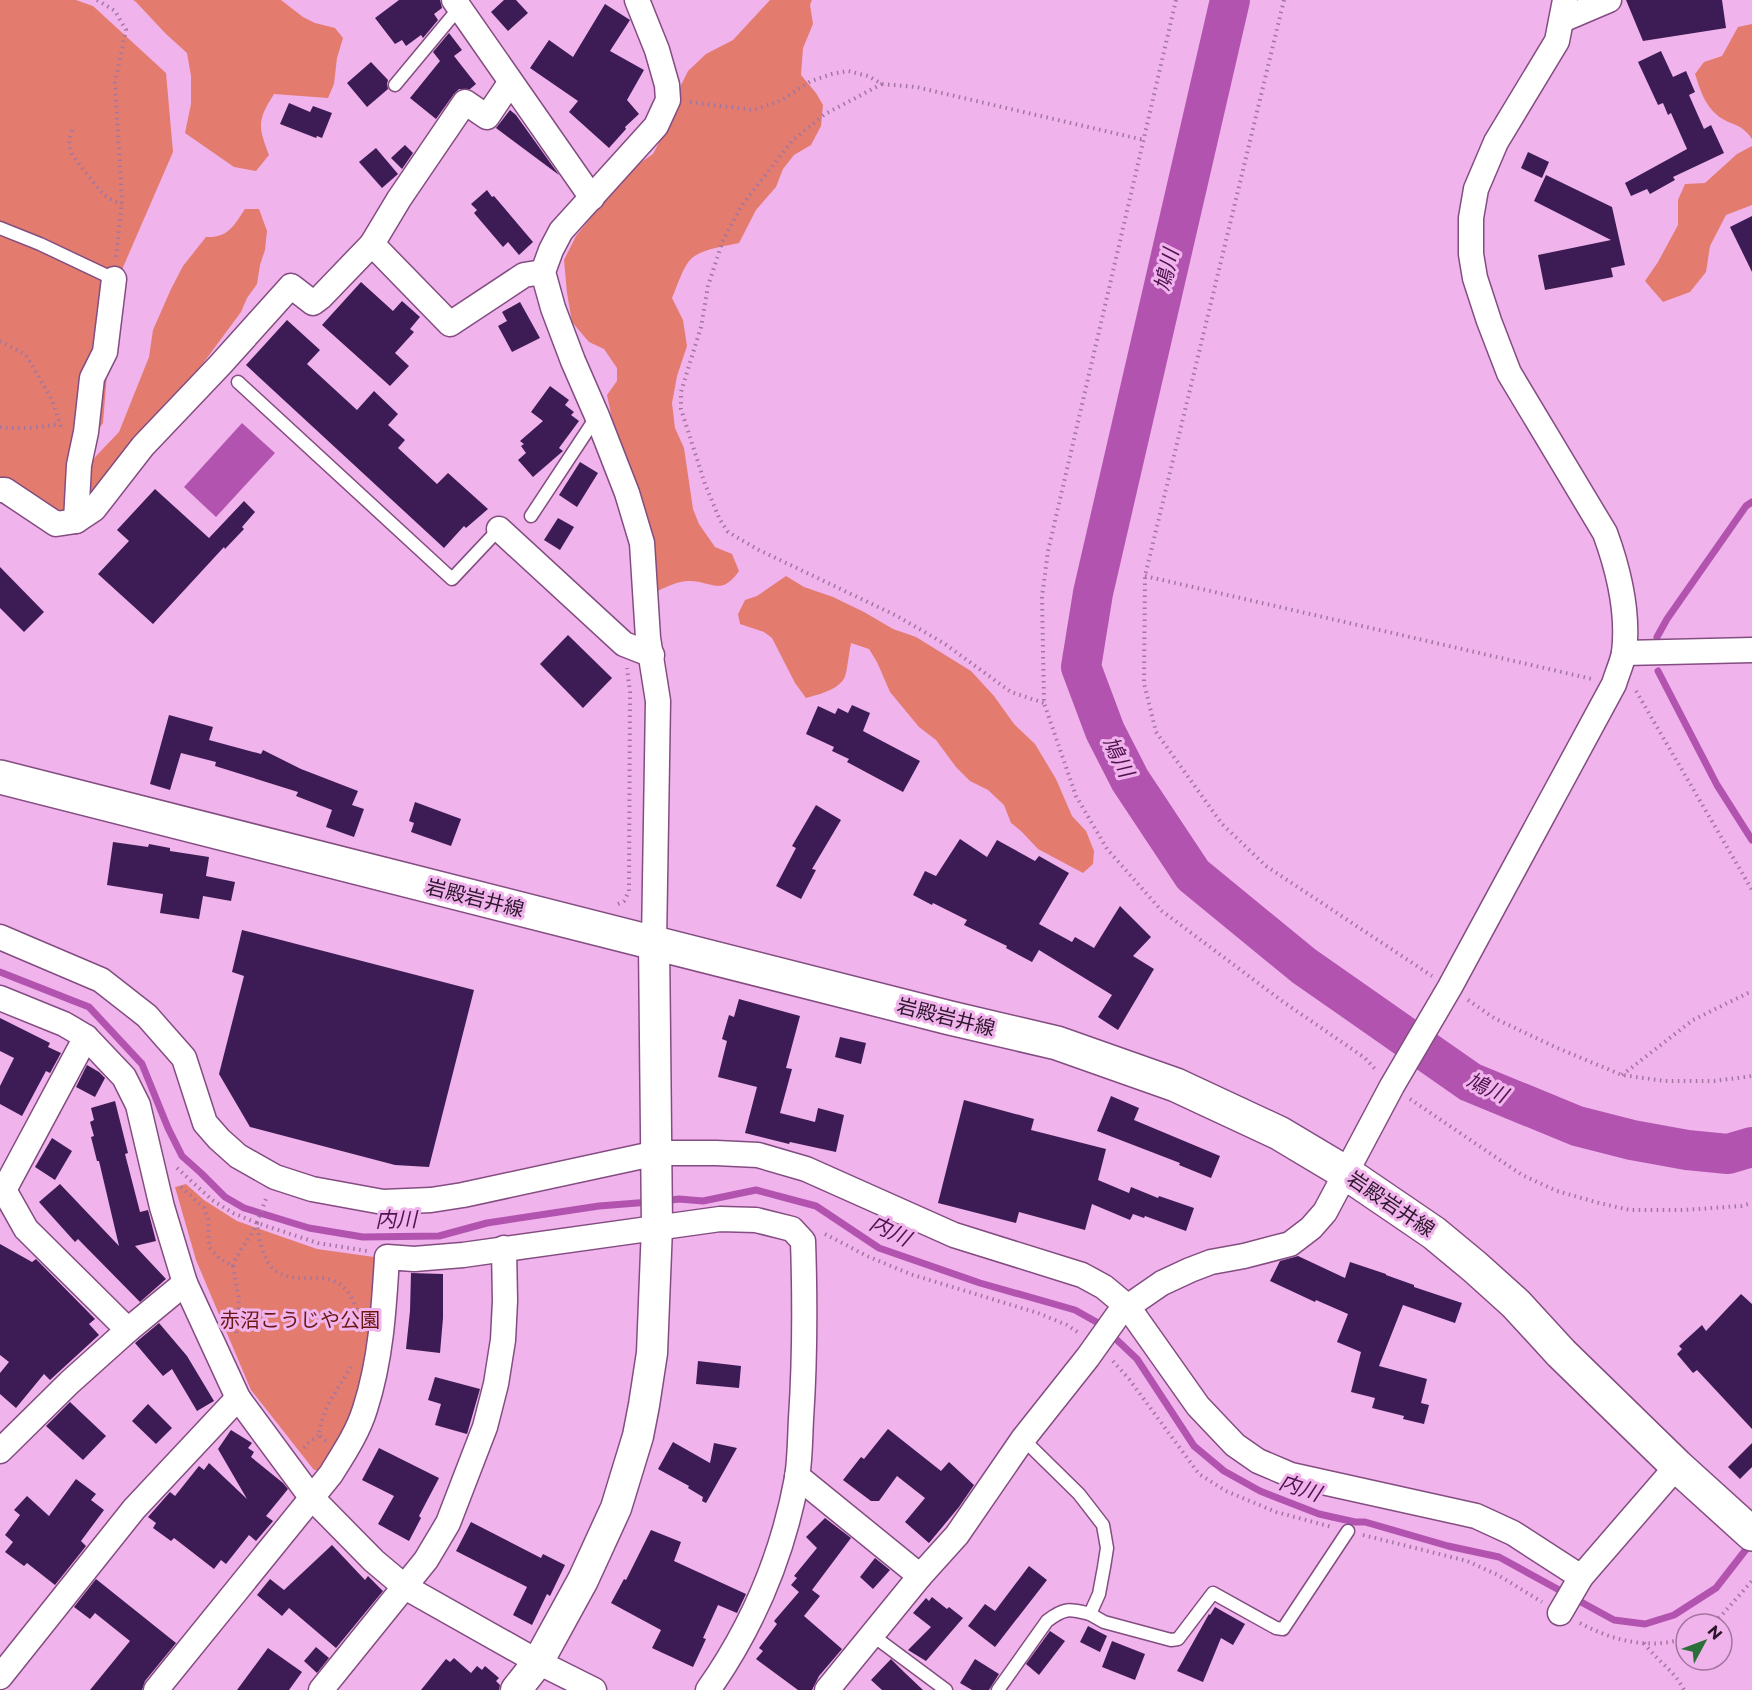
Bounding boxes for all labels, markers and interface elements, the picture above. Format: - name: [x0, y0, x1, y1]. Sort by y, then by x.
- water label: 鳩川: [1150, 245, 1184, 293]
- water label: 鳩川: [1098, 732, 1140, 783]
- street label: 岩殿岩井線: [424, 874, 526, 922]
- street label: 岩殿岩井線: [895, 993, 997, 1041]
- water label: 鳩川: [1463, 1067, 1513, 1109]
- street label: 岩殿岩井線: [1343, 1166, 1439, 1242]
- water label: 内川: [375, 1207, 419, 1232]
- water label: 内川: [866, 1210, 916, 1252]
- park label: 赤沼こうじや公園: [220, 1308, 380, 1332]
- water label: 内川: [1276, 1469, 1326, 1507]
- north arrow: [1674, 1612, 1734, 1672]
- text: N: [1704, 1621, 1726, 1644]

